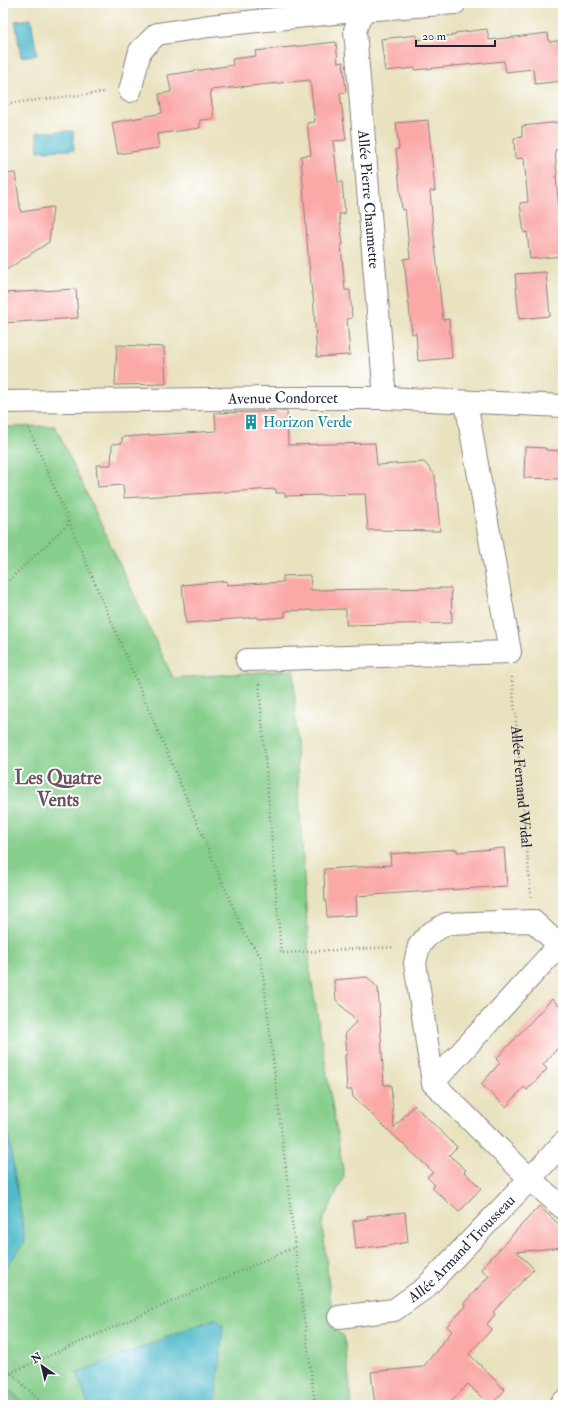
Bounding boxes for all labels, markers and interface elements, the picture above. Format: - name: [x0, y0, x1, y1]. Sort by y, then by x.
- scale bar: [416, 22, 495, 48]
- text: 20 m: [422, 29, 447, 44]
- street label: Allée Pierre Chaumette: [354, 128, 384, 269]
- street label: Avenue Condorcet: [227, 388, 338, 408]
- building icon: Horizon Verde: [242, 413, 260, 431]
- place label: Horizon Verde: [263, 413, 352, 432]
- street label: Allée Fernand Widal: [507, 724, 536, 849]
- district label: Les Quatre Vents: [14, 766, 102, 812]
- street label: Allée Armand Trousseau: [403, 1191, 519, 1307]
- north arrow: [22, 1346, 62, 1386]
- text: N: [28, 1349, 45, 1367]

